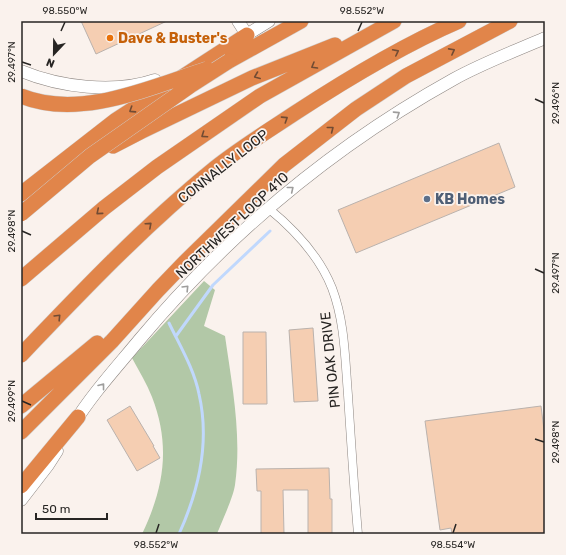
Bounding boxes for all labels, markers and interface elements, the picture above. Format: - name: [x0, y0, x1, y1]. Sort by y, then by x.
- text: 98.550°W: [43, 5, 87, 17]
- text: 98.552°W: [340, 5, 384, 17]
- place label: Dave & Buster's: [118, 30, 228, 47]
- marker: Dave & Buster's: [105, 33, 115, 43]
- north arrow: [34, 34, 74, 74]
- text: 29.497°N: [6, 41, 18, 83]
- one-way arrow: [448, 49, 455, 56]
- one-way arrow: [392, 50, 399, 57]
- text: N: [44, 55, 57, 70]
- one-way arrow: [311, 61, 318, 68]
- one-way arrow: [253, 71, 261, 79]
- text: 29.496°N: [550, 82, 562, 124]
- one-way arrow: [129, 105, 136, 113]
- one-way arrow: [393, 111, 400, 118]
- one-way arrow: [281, 117, 288, 124]
- street label: CONNALLY LOOP: [175, 126, 272, 207]
- one-way arrow: [327, 126, 334, 133]
- one-way arrow: [201, 130, 208, 137]
- street label: NORTHWEST LOOP 410: [172, 169, 292, 282]
- one-way arrow: [287, 187, 294, 194]
- place label: KB Homes: [435, 191, 505, 208]
- marker: KB Homes: [422, 194, 432, 204]
- one-way arrow: [96, 208, 104, 215]
- text: 29.498°N: [6, 210, 18, 252]
- one-way arrow: [145, 223, 152, 230]
- text: 29.497°N: [550, 252, 562, 294]
- one-way arrow: [182, 285, 189, 293]
- street label: PIN OAK DRIVE: [317, 311, 344, 409]
- one-way arrow: [53, 314, 60, 322]
- text: 29.499°N: [6, 380, 18, 422]
- one-way arrow: [97, 384, 104, 391]
- text: 29.498°N: [550, 421, 562, 463]
- scale bar: [36, 495, 107, 521]
- text: 50 m: [42, 502, 70, 516]
- text: 98.552°W: [134, 539, 178, 551]
- text: 98.554°W: [431, 539, 475, 551]

